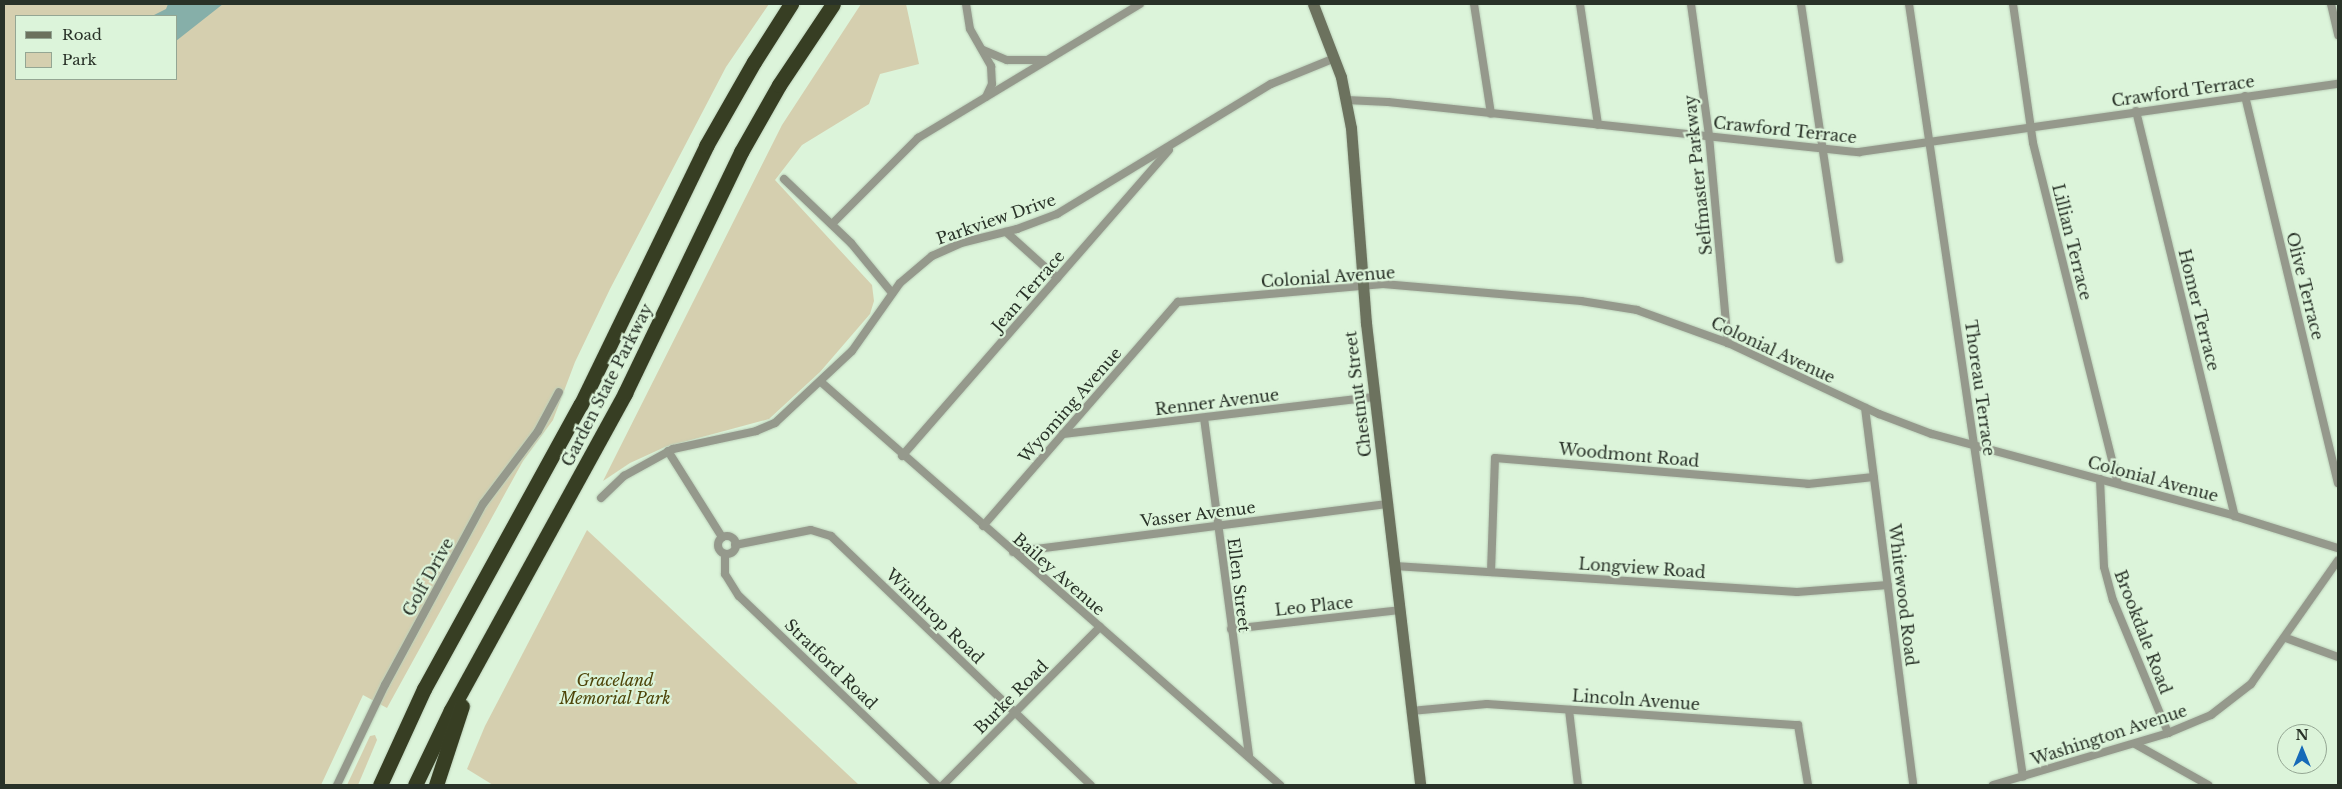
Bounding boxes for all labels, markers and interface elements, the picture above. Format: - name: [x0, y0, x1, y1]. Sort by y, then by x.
- legend: [15, 15, 178, 80]
- text: Road: [62, 25, 102, 44]
- text: Park: [62, 50, 97, 69]
- street label: Crawford Terrace: [2110, 71, 2256, 111]
- street label: Selfmaster Parkway: [1680, 94, 1716, 256]
- street label: Crawford Terrace: [1712, 113, 1858, 147]
- street label: Lillian Terrace: [2048, 182, 2096, 302]
- street label: Parkview Drive: [934, 190, 1058, 248]
- street label: Olive Terrace: [2282, 230, 2328, 342]
- street label: Jean Terrace: [987, 246, 1069, 336]
- street label: Homer Terrace: [2174, 247, 2224, 373]
- street label: Colonial Avenue: [1260, 263, 1396, 291]
- street label: Garden State Parkway: [558, 300, 656, 470]
- street label: Colonial Avenue: [1708, 313, 1838, 387]
- street label: Thoreau Terrace: [1961, 319, 1999, 457]
- street label: Chestnut Street: [1341, 330, 1375, 458]
- street label: Wyoming Avenue: [1014, 343, 1126, 467]
- street label: Renner Avenue: [1153, 385, 1281, 419]
- street label: Woodmont Road: [1558, 439, 1700, 471]
- street label: Colonial Avenue: [2085, 452, 2221, 506]
- street label: Vasser Avenue: [1139, 497, 1257, 531]
- street label: Whitewood Road: [1885, 523, 1921, 667]
- street label: Bailey Avenue: [1009, 529, 1109, 619]
- street label: Golf Drive: [399, 535, 457, 619]
- street label: Ellen Street: [1224, 537, 1254, 633]
- street label: Longview Road: [1578, 554, 1706, 582]
- street label: Winthrop Road: [882, 565, 988, 667]
- street label: Brookdale Road: [2111, 567, 2175, 697]
- street label: Leo Place: [1274, 592, 1354, 620]
- street label: Stratford Road: [781, 615, 881, 713]
- street label: Burke Road: [970, 656, 1052, 738]
- park label: Graceland Memorial Park: [559, 670, 671, 708]
- street label: Lincoln Avenue: [1571, 686, 1701, 714]
- street label: Washington Avenue: [2028, 701, 2190, 769]
- north arrow: [2277, 724, 2327, 774]
- text: N: [2295, 726, 2309, 744]

